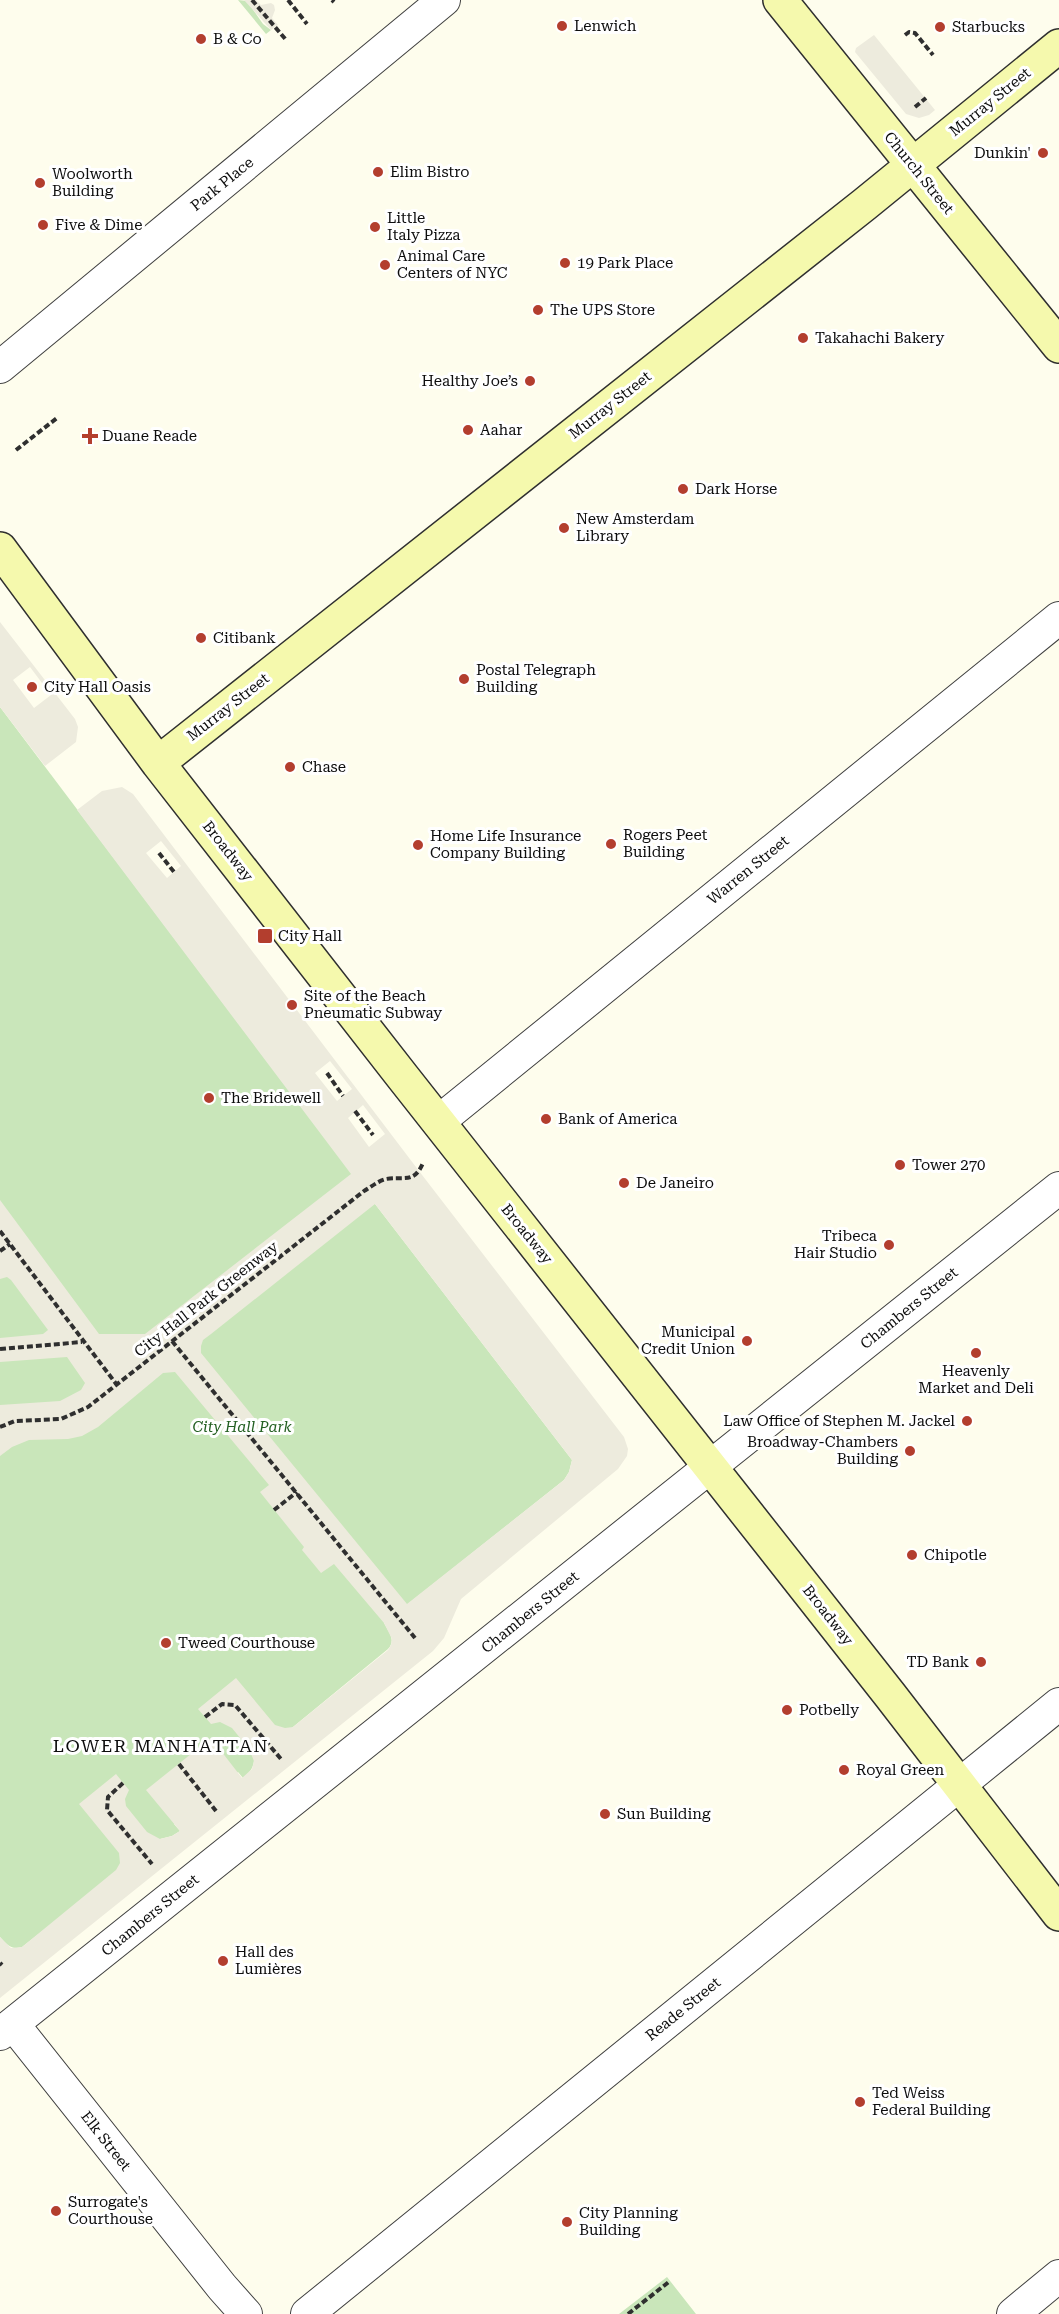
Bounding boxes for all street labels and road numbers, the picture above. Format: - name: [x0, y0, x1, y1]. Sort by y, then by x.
- street label: Murray Street: [946, 64, 1035, 140]
- street label: Church Street: [880, 128, 958, 218]
- street label: Park Place: [187, 153, 257, 215]
- street label: Murray Street: [565, 367, 655, 443]
- street label: Murray Street: [183, 669, 273, 745]
- street label: Broadway: [199, 817, 257, 885]
- street label: Warren Street: [704, 831, 793, 908]
- street label: Broadway: [498, 1201, 557, 1268]
- street label: City Hall Park Greenway: [131, 1237, 281, 1361]
- street label: Chambers Street: [857, 1263, 962, 1353]
- street label: Chambers Street: [478, 1567, 583, 1657]
- street label: Broadway: [799, 1581, 857, 1649]
- street label: Chambers Street: [98, 1870, 203, 1960]
- street label: Reade Street: [642, 1973, 724, 2045]
- street label: Elk Street: [77, 2108, 135, 2175]

